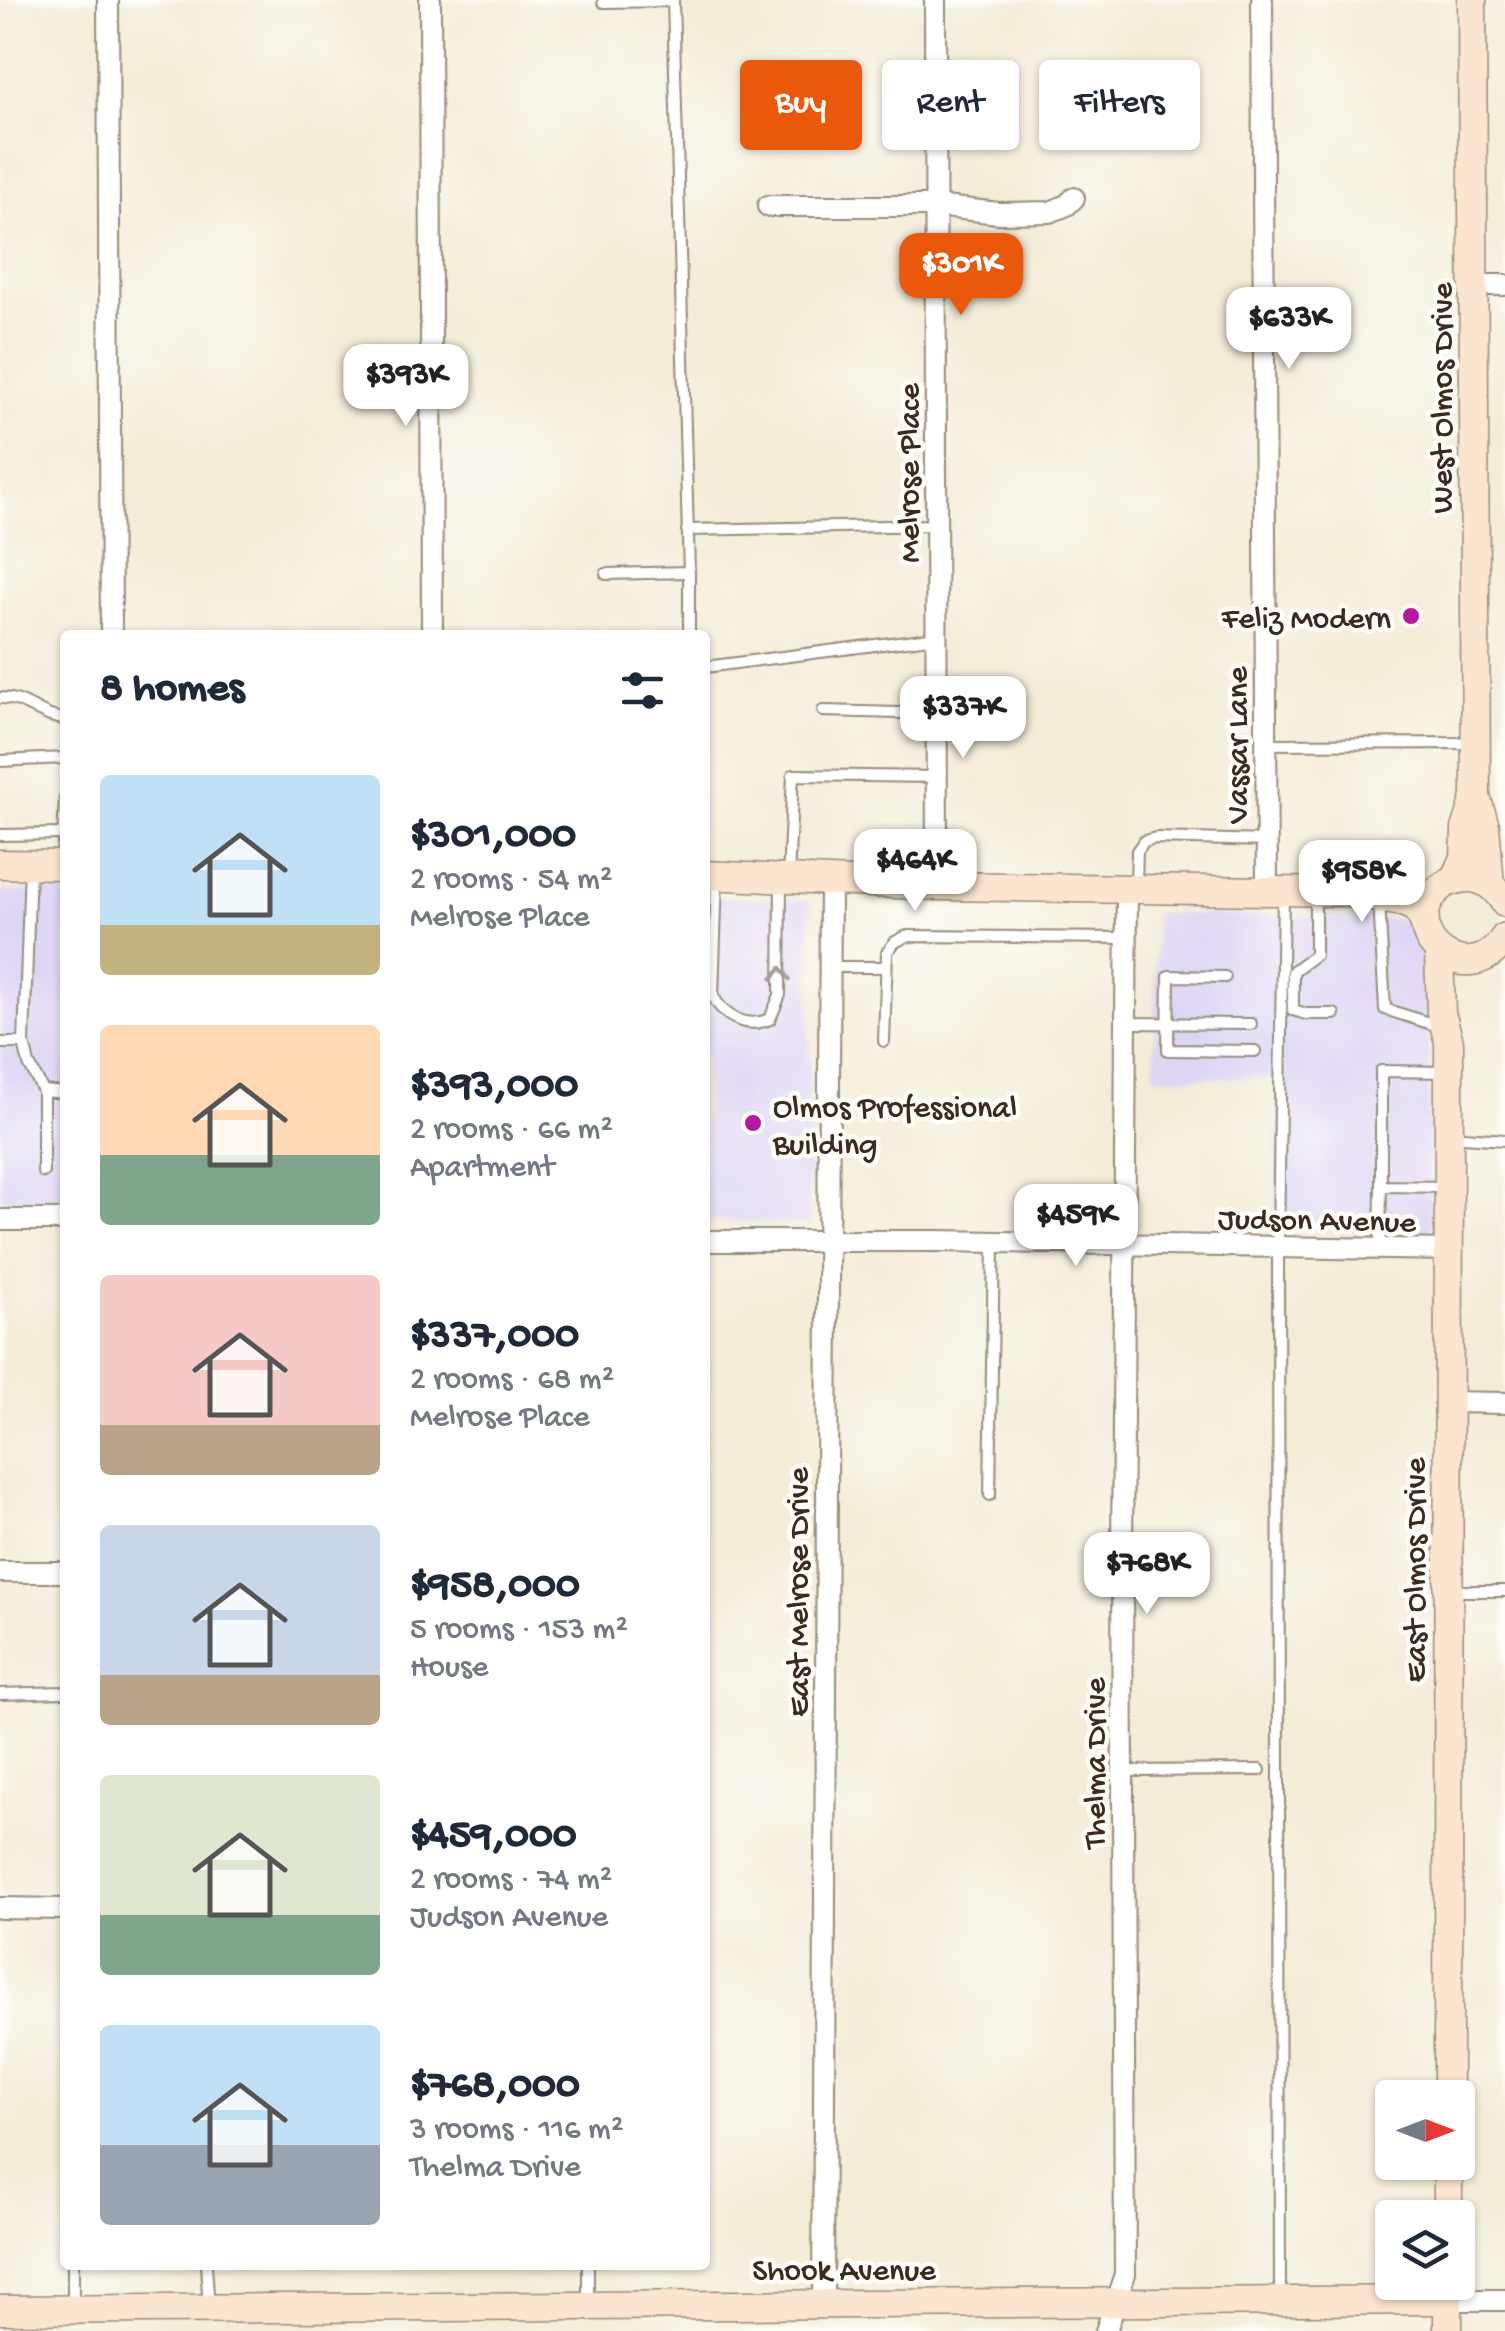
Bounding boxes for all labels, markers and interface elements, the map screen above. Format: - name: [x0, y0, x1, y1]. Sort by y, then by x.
- chip: Buy: [740, 60, 862, 150]
- chip: Rent: [882, 60, 1019, 150]
- chip: Filters: [1039, 60, 1200, 150]
- pin: $301K: [891, 233, 1031, 318]
- text: $301K: [921, 246, 1001, 284]
- street label: West Olmos Drive: [1426, 282, 1464, 513]
- pin: $633K: [1219, 287, 1359, 372]
- text: $633K: [1248, 300, 1330, 338]
- pin: $393K: [336, 344, 476, 429]
- text: $393K: [365, 357, 447, 395]
- street label: Melrose Place: [893, 383, 931, 563]
- place label: Feliz Modern: [1221, 602, 1391, 640]
- marker: Feliz Modern: [1400, 605, 1422, 627]
- icon: filters: [615, 663, 670, 718]
- text: 8 homes: [100, 666, 244, 715]
- street label: Vassar Lane: [1221, 666, 1259, 825]
- pin: $337K: [893, 676, 1033, 761]
- text: $337K: [922, 689, 1004, 727]
- text: $301,000: [410, 813, 576, 862]
- icon: home: [180, 815, 300, 935]
- pin: $464K: [845, 829, 985, 914]
- pin: $958K: [1292, 840, 1432, 925]
- text: $464K: [876, 842, 954, 880]
- text: $958K: [1321, 853, 1403, 891]
- text: 2 rooms · 54 m²: [410, 862, 612, 900]
- text: Melrose Place: [410, 900, 589, 938]
- one-way arrow: [770, 966, 792, 982]
- text: $393,000: [410, 1063, 578, 1112]
- icon: home: [180, 1065, 300, 1185]
- place label: Olmos Professional Building: [772, 1091, 1017, 1166]
- text: 2 rooms · 66 m²: [410, 1112, 613, 1150]
- marker: Olmos Professional Building: [742, 1112, 764, 1134]
- text: Apartment: [410, 1150, 554, 1188]
- pin: $459K: [1006, 1184, 1146, 1269]
- text: $459K: [1036, 1197, 1116, 1235]
- street label: Judson Avenue: [1218, 1202, 1417, 1244]
- text: $337,000: [410, 1313, 579, 1362]
- icon: home: [180, 1315, 300, 1435]
- text: 2 rooms · 68 m²: [410, 1362, 614, 1400]
- text: Melrose Place: [410, 1400, 589, 1438]
- street label: East Olmos Drive: [1399, 1457, 1437, 1682]
- street label: East Melrose Drive: [782, 1467, 820, 1717]
- pin: $768K: [1077, 1532, 1217, 1617]
- text: $768K: [1106, 1545, 1188, 1583]
- text: $958,000: [410, 1563, 580, 1612]
- icon: home: [180, 1565, 300, 1685]
- text: 5 rooms · 153 m²: [410, 1612, 628, 1650]
- text: House: [410, 1650, 488, 1688]
- street label: Thelma Drive: [1079, 1677, 1117, 1850]
- text: $459,000: [410, 1813, 577, 1862]
- icon: home: [180, 1815, 300, 1935]
- text: 2 rooms · 74 m²: [410, 1862, 612, 1900]
- text: Judson Avenue: [410, 1900, 608, 1938]
- text: $768,000: [410, 2063, 580, 2112]
- icon: home: [180, 2065, 300, 2185]
- north arrow: [1375, 2080, 1475, 2180]
- map controls: [1375, 2080, 1475, 2300]
- text: 3 rooms · 116 m²: [410, 2112, 623, 2150]
- text: Thelma Drive: [410, 2150, 581, 2188]
- button: layers: [1375, 2200, 1475, 2300]
- street label: Shook Avenue: [752, 2254, 936, 2292]

